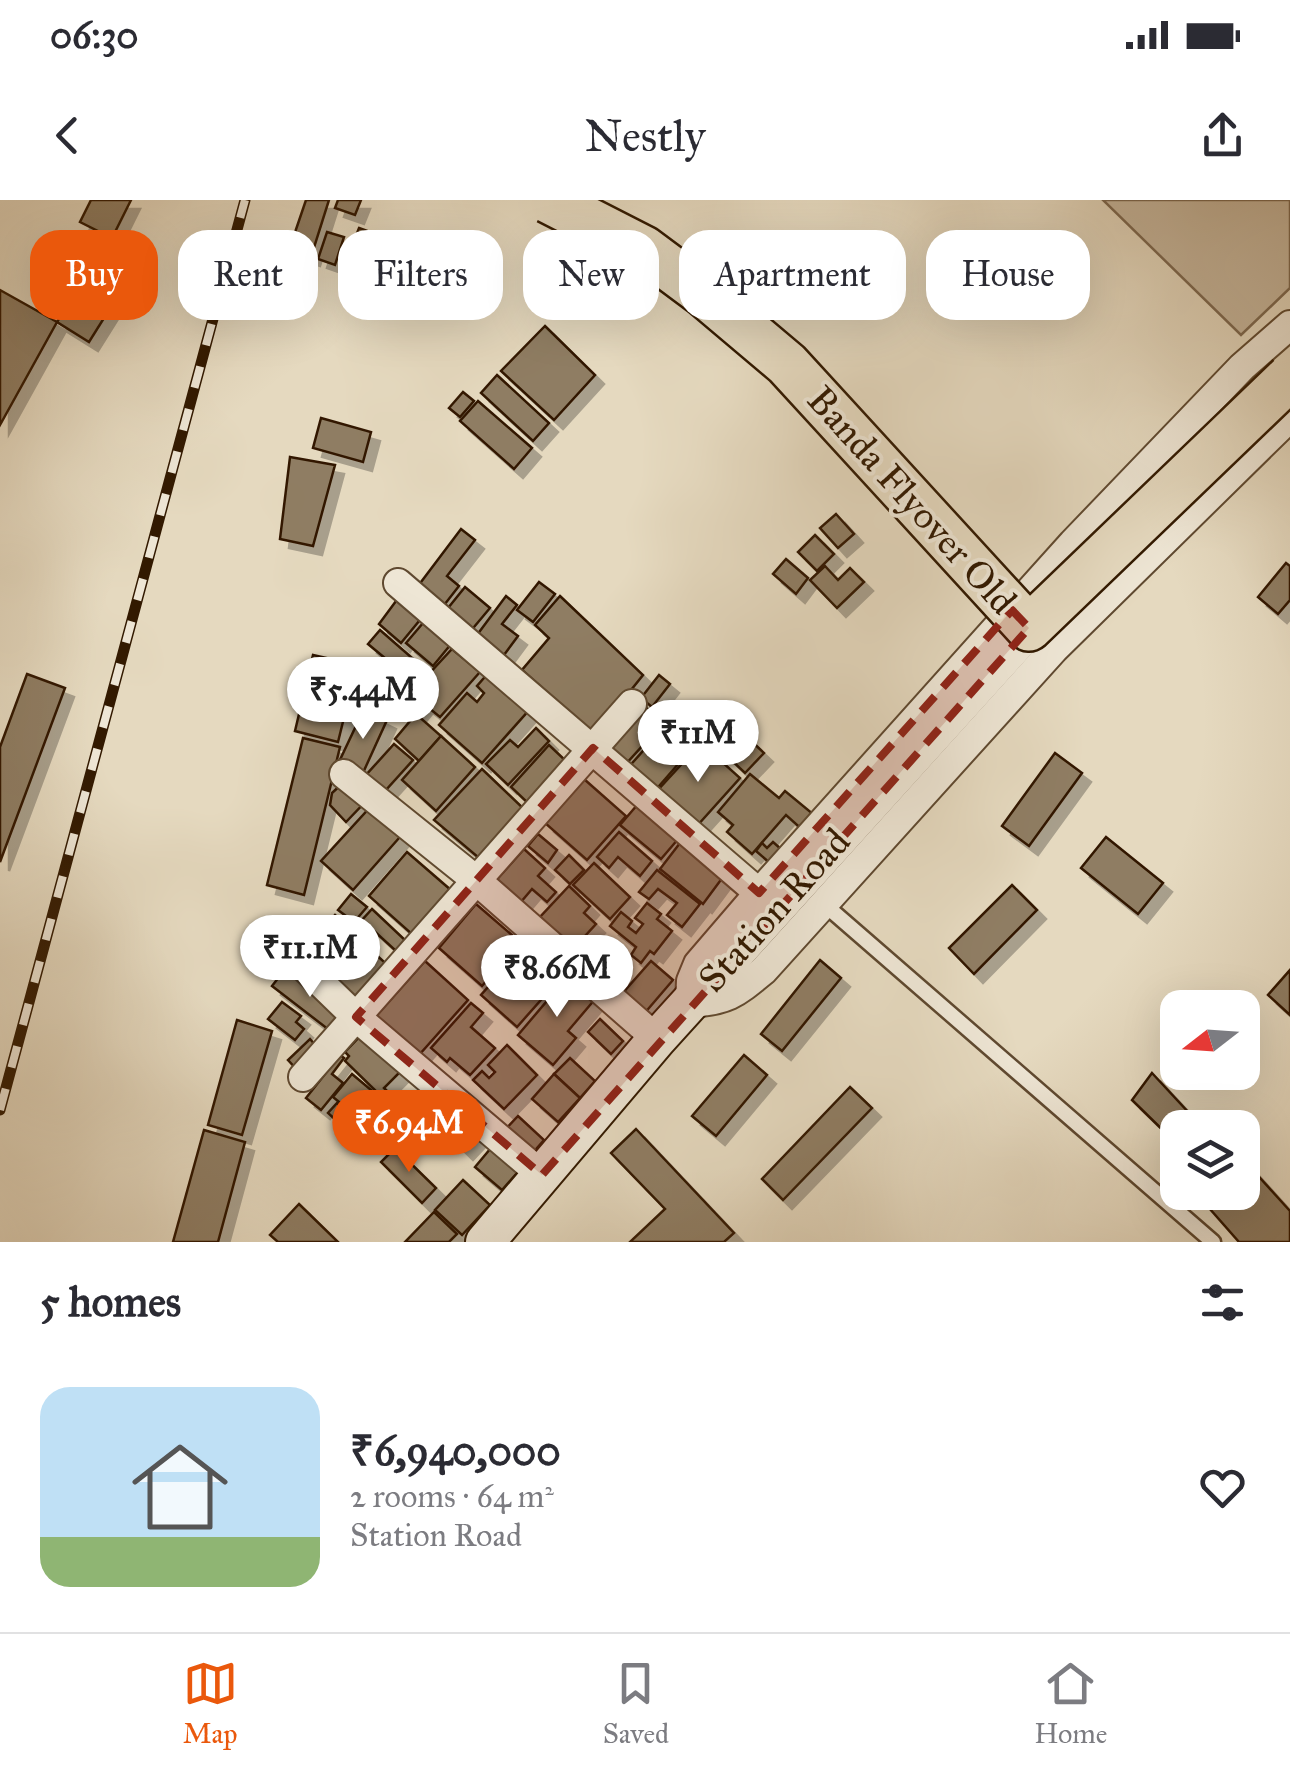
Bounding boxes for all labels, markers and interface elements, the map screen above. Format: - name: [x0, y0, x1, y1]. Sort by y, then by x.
- text: 06:30: [50, 12, 139, 58]
- icon: back: [40, 108, 95, 163]
- text: Nestly: [584, 108, 706, 163]
- icon: share: [1195, 108, 1250, 163]
- chip: Buy: [30, 230, 158, 320]
- chip: Rent: [178, 230, 318, 320]
- chip: Filters: [338, 230, 503, 320]
- chip: New: [523, 230, 659, 320]
- chip: Apartment: [679, 230, 906, 320]
- chip: House: [926, 230, 1090, 320]
- street label: Banda Flyover Old: [798, 377, 1026, 623]
- pin: ₹5.44M: [282, 657, 444, 742]
- text: ₹5.44M: [309, 670, 417, 709]
- pin: ₹11M: [639, 700, 757, 785]
- text: ₹11M: [660, 713, 736, 752]
- street label: Station Road: [689, 819, 859, 1001]
- pin: ₹11.1M: [229, 915, 391, 1000]
- text: ₹11.1M: [262, 928, 358, 967]
- pin: ₹8.66M: [476, 935, 638, 1020]
- text: ₹8.66M: [503, 948, 611, 987]
- north arrow: [1160, 990, 1260, 1090]
- map controls: [1160, 990, 1260, 1210]
- pin: ₹6.94M: [328, 1090, 490, 1175]
- text: ₹6.94M: [354, 1103, 464, 1142]
- button: layers: [1160, 1110, 1260, 1210]
- icon: filters: [1195, 1275, 1250, 1330]
- text: 5 homes: [40, 1276, 181, 1328]
- text: ₹6,940,000: [350, 1425, 561, 1477]
- icon: home: [120, 1427, 240, 1547]
- icon: heart: [1195, 1460, 1250, 1515]
- text: 2 rooms · 64 m²: [350, 1477, 554, 1516]
- text: Station Road: [350, 1516, 522, 1555]
- tab: Map: [183, 1656, 238, 1751]
- tab: Saved: [603, 1656, 669, 1751]
- tab: Home: [1034, 1656, 1107, 1751]

